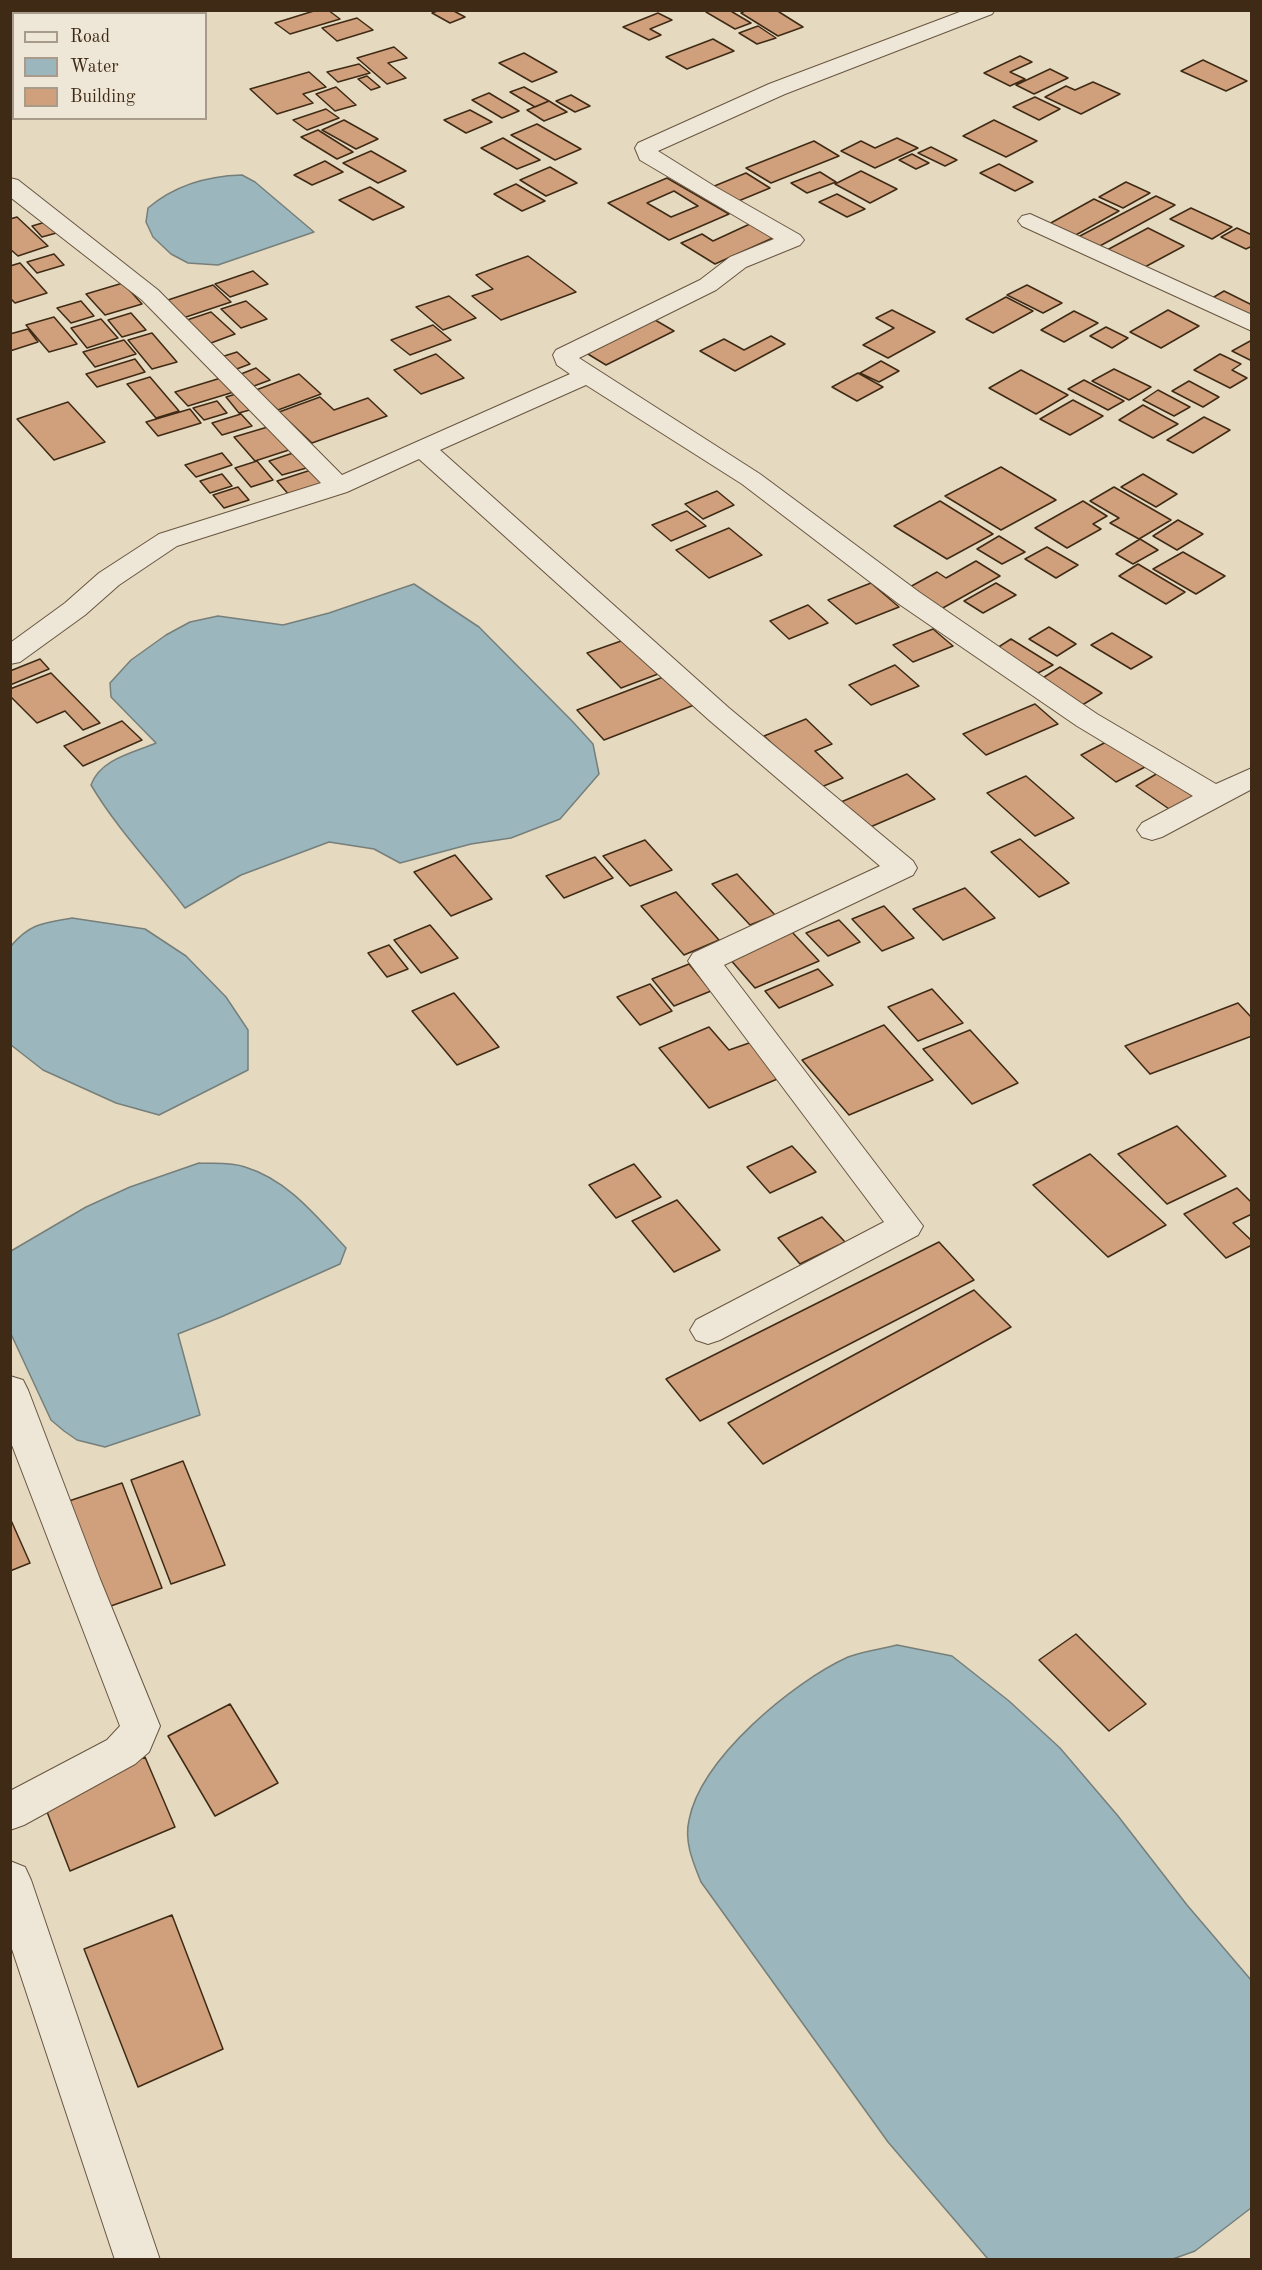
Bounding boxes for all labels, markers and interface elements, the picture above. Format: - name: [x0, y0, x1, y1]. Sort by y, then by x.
- legend: [12, 12, 207, 120]
- text: Road: [70, 28, 110, 46]
- text: Water: [70, 58, 119, 76]
- text: Building: [70, 88, 135, 106]

